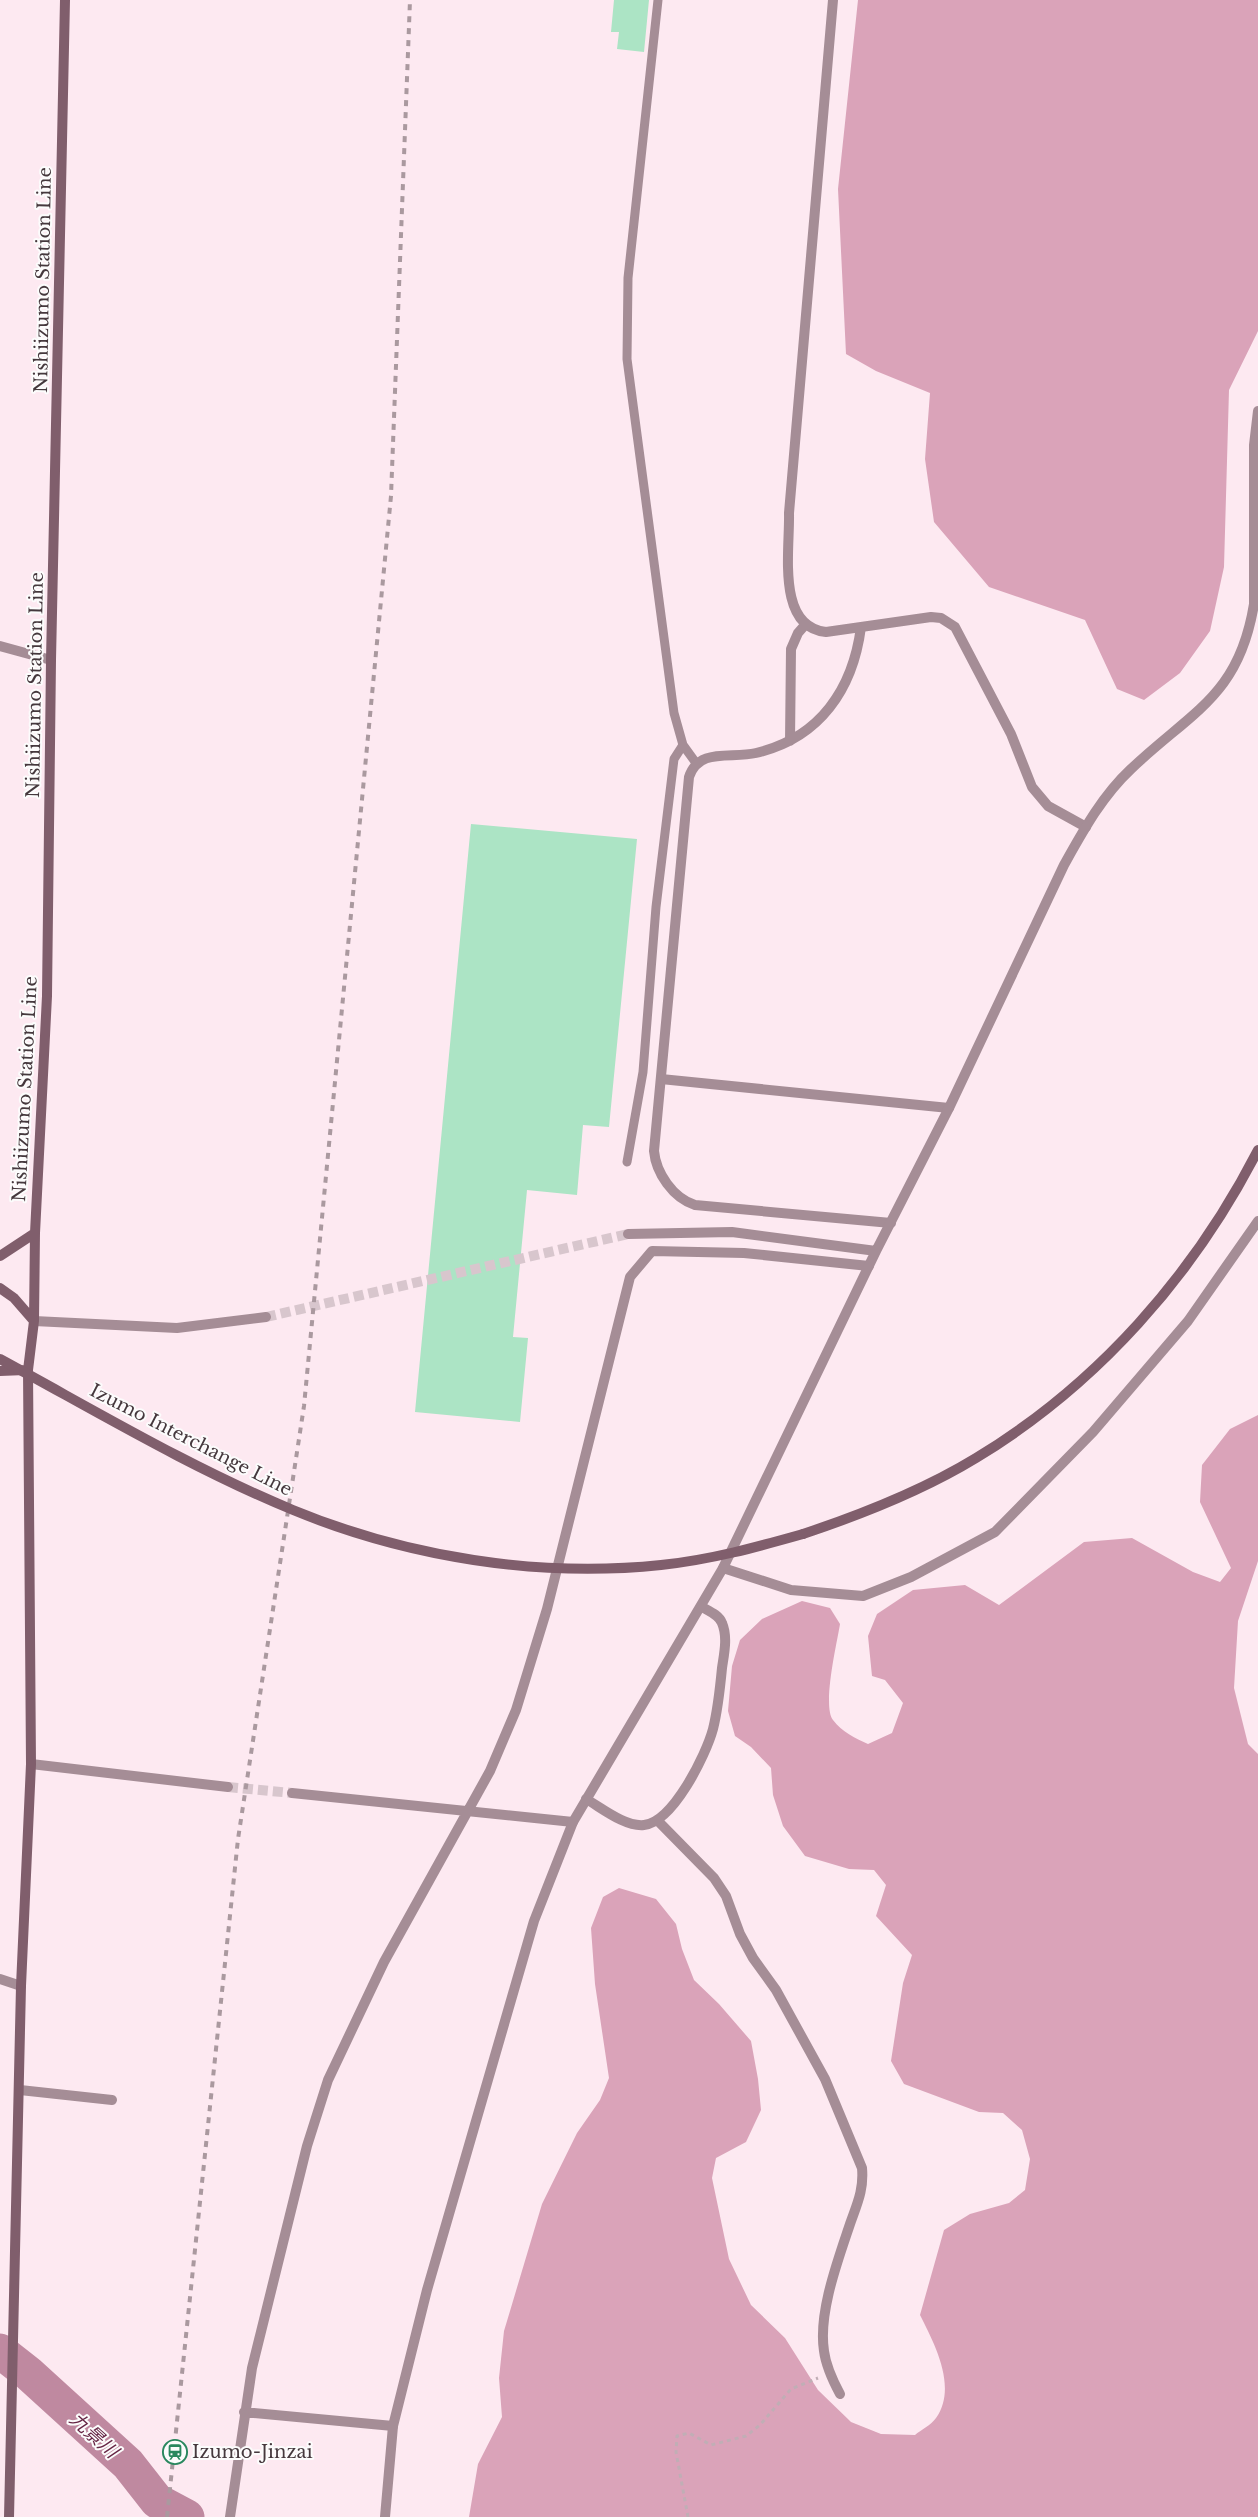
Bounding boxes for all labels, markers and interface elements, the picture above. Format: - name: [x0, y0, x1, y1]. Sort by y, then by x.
- street label: Nishiizumo Station Line: [30, 167, 56, 393]
- street label: Nishiizumo Station Line: [22, 572, 48, 798]
- street label: Nishiizumo Station Line: [8, 976, 42, 1202]
- street label: Izumo Interchange Line: [86, 1379, 296, 1501]
- water label: 九景川: [65, 2407, 124, 2464]
- station icon: Izumo-Jinzai: [162, 2439, 188, 2465]
- place label: Izumo-Jinzai: [192, 2441, 313, 2463]

